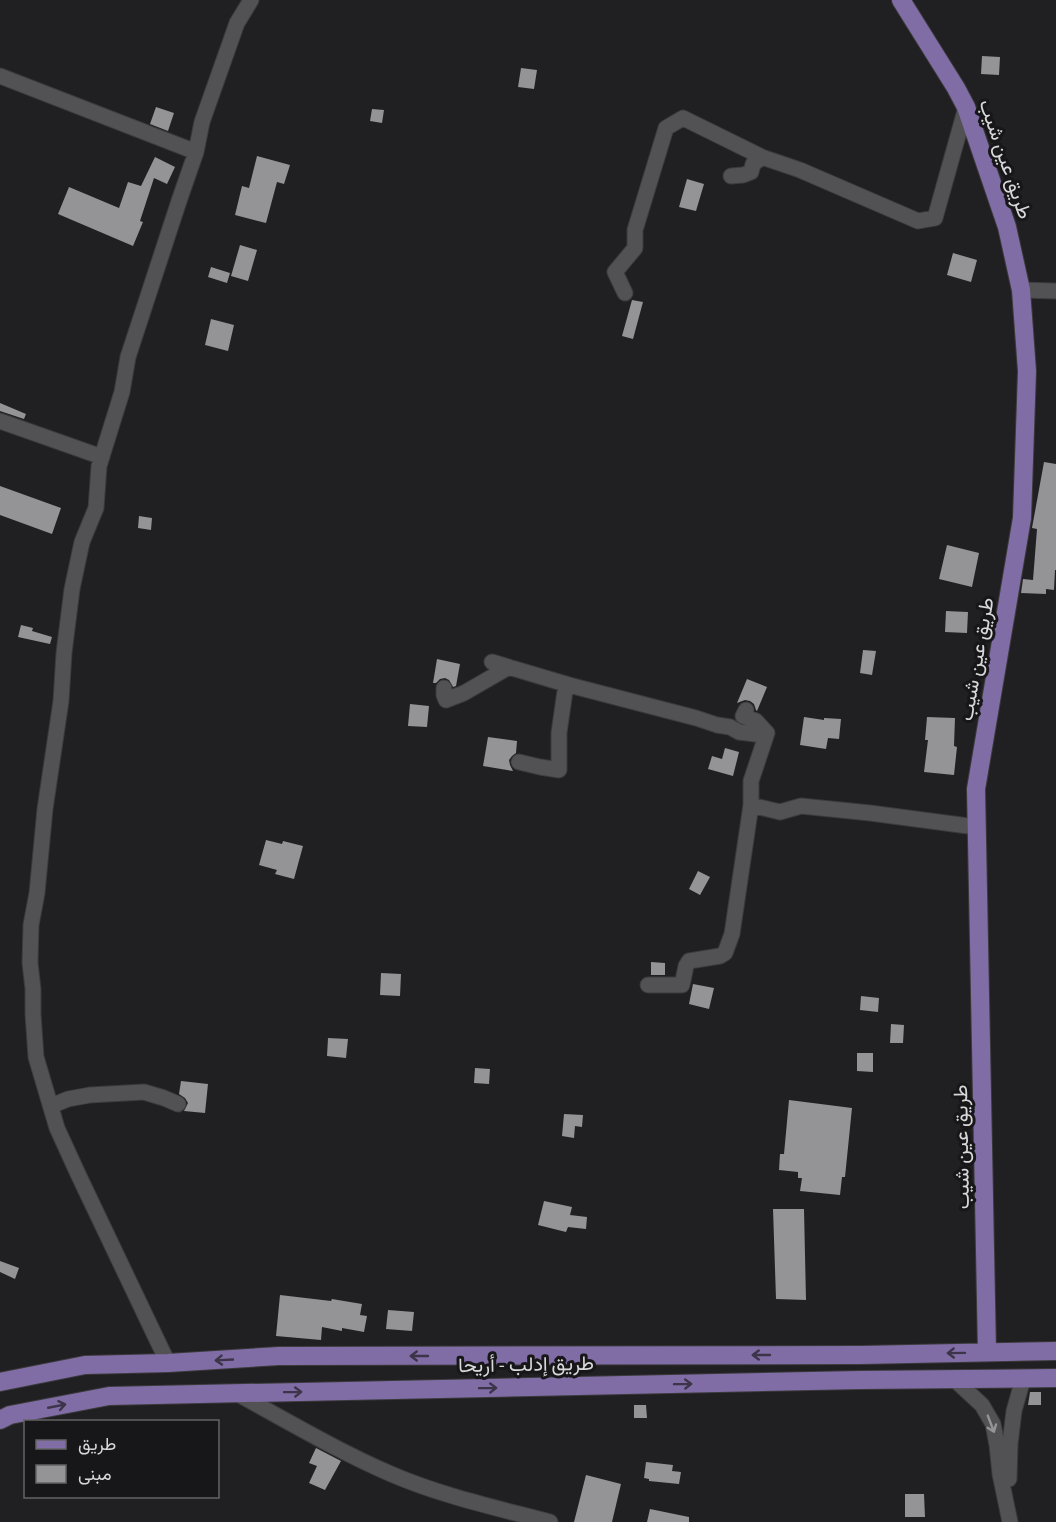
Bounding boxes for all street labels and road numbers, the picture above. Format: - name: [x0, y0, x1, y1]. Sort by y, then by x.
- street label: طريق عين شيب: [971, 96, 1039, 223]
- street label: طريق عين شيب: [952, 595, 1002, 723]
- street label: طريق عين شيب: [947, 1084, 977, 1210]
- street label: طريق إدلب - أريحا: [458, 1350, 594, 1380]

